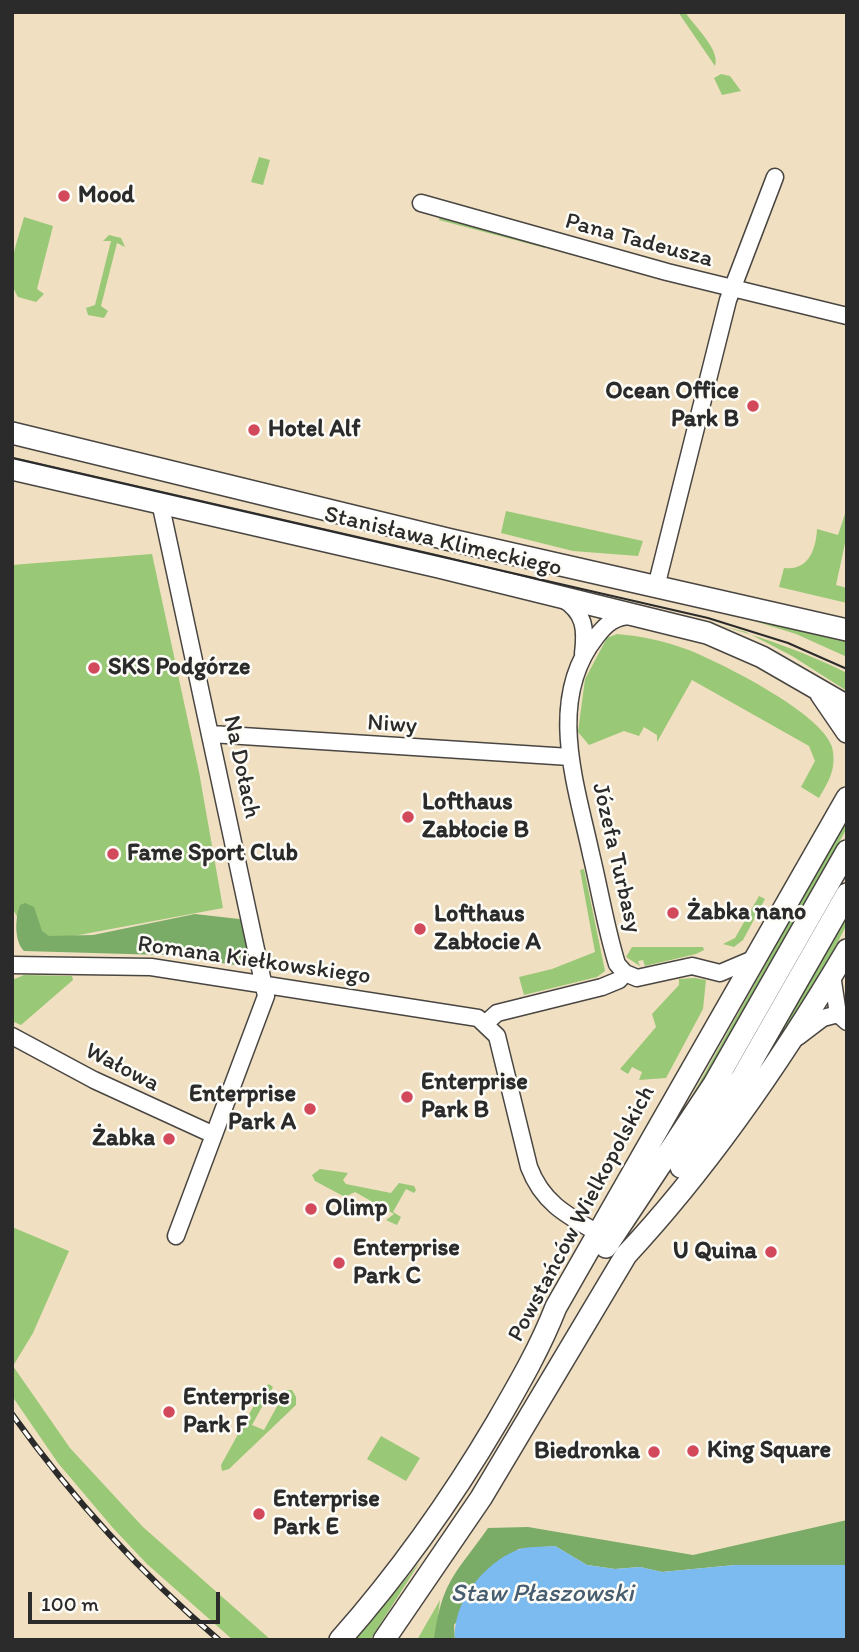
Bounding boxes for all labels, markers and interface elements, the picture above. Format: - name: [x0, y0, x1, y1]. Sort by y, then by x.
- place label: Mood: [78, 182, 135, 210]
- marker: Mood: [56, 188, 72, 204]
- street label: Pana Tadeusza: [562, 207, 716, 275]
- place label: Ocean Office Park B: [605, 378, 739, 434]
- marker: Ocean Office Park B: [745, 398, 761, 414]
- place label: Hotel Alf: [268, 416, 361, 444]
- marker: Hotel Alf: [246, 422, 262, 438]
- street label: Stanisława Klimeckiego: [321, 501, 565, 583]
- place label: SKS Podgórze: [108, 654, 250, 682]
- marker: SKS Podgórze: [86, 660, 102, 676]
- street label: Niwy: [366, 709, 418, 741]
- street label: Na Dołach: [216, 713, 266, 821]
- street label: Józefa Turbasy: [585, 780, 647, 936]
- place label: Lofthaus Zabłocie B: [422, 789, 529, 845]
- marker: Lofthaus Zabłocie B: [400, 809, 416, 825]
- place label: Fame Sport Club: [127, 840, 298, 868]
- marker: Fame Sport Club: [105, 846, 121, 862]
- place label: Żabka nano: [687, 899, 806, 927]
- place label: Lofthaus Zabłocie A: [434, 901, 541, 957]
- marker: Żabka nano: [665, 905, 681, 921]
- marker: Lofthaus Zabłocie A: [412, 921, 428, 937]
- street label: Romana Kiełkowskiego: [136, 930, 372, 992]
- street label: Wałowa: [80, 1037, 164, 1099]
- place label: Enterprise Park B: [421, 1069, 528, 1125]
- place label: Enterprise Park A: [189, 1081, 296, 1137]
- street label: Powstańców Wielkopolskich: [502, 1081, 662, 1347]
- marker: Enterprise Park B: [399, 1089, 415, 1105]
- marker: Enterprise Park A: [302, 1101, 318, 1117]
- place label: Żabka: [92, 1125, 155, 1153]
- marker: Żabka: [161, 1131, 177, 1147]
- place label: Olimp: [325, 1195, 387, 1223]
- marker: Olimp: [303, 1201, 319, 1217]
- place label: Enterprise Park C: [353, 1235, 460, 1291]
- place label: U Quina: [673, 1238, 757, 1266]
- marker: U Quina: [763, 1244, 779, 1260]
- marker: Enterprise Park C: [331, 1255, 347, 1271]
- place label: Enterprise Park F: [183, 1384, 290, 1440]
- marker: Enterprise Park F: [161, 1404, 177, 1420]
- place label: King Square: [707, 1437, 831, 1465]
- place label: Biedronka: [534, 1438, 640, 1466]
- marker: King Square: [685, 1443, 701, 1459]
- marker: Biedronka: [646, 1444, 662, 1460]
- place label: Enterprise Park E: [273, 1486, 380, 1542]
- marker: Enterprise Park E: [251, 1506, 267, 1522]
- scale bar: [32, 1578, 224, 1622]
- water label: Staw Płaszowski: [450, 1578, 634, 1610]
- text: 100 m: [41, 1591, 99, 1616]

